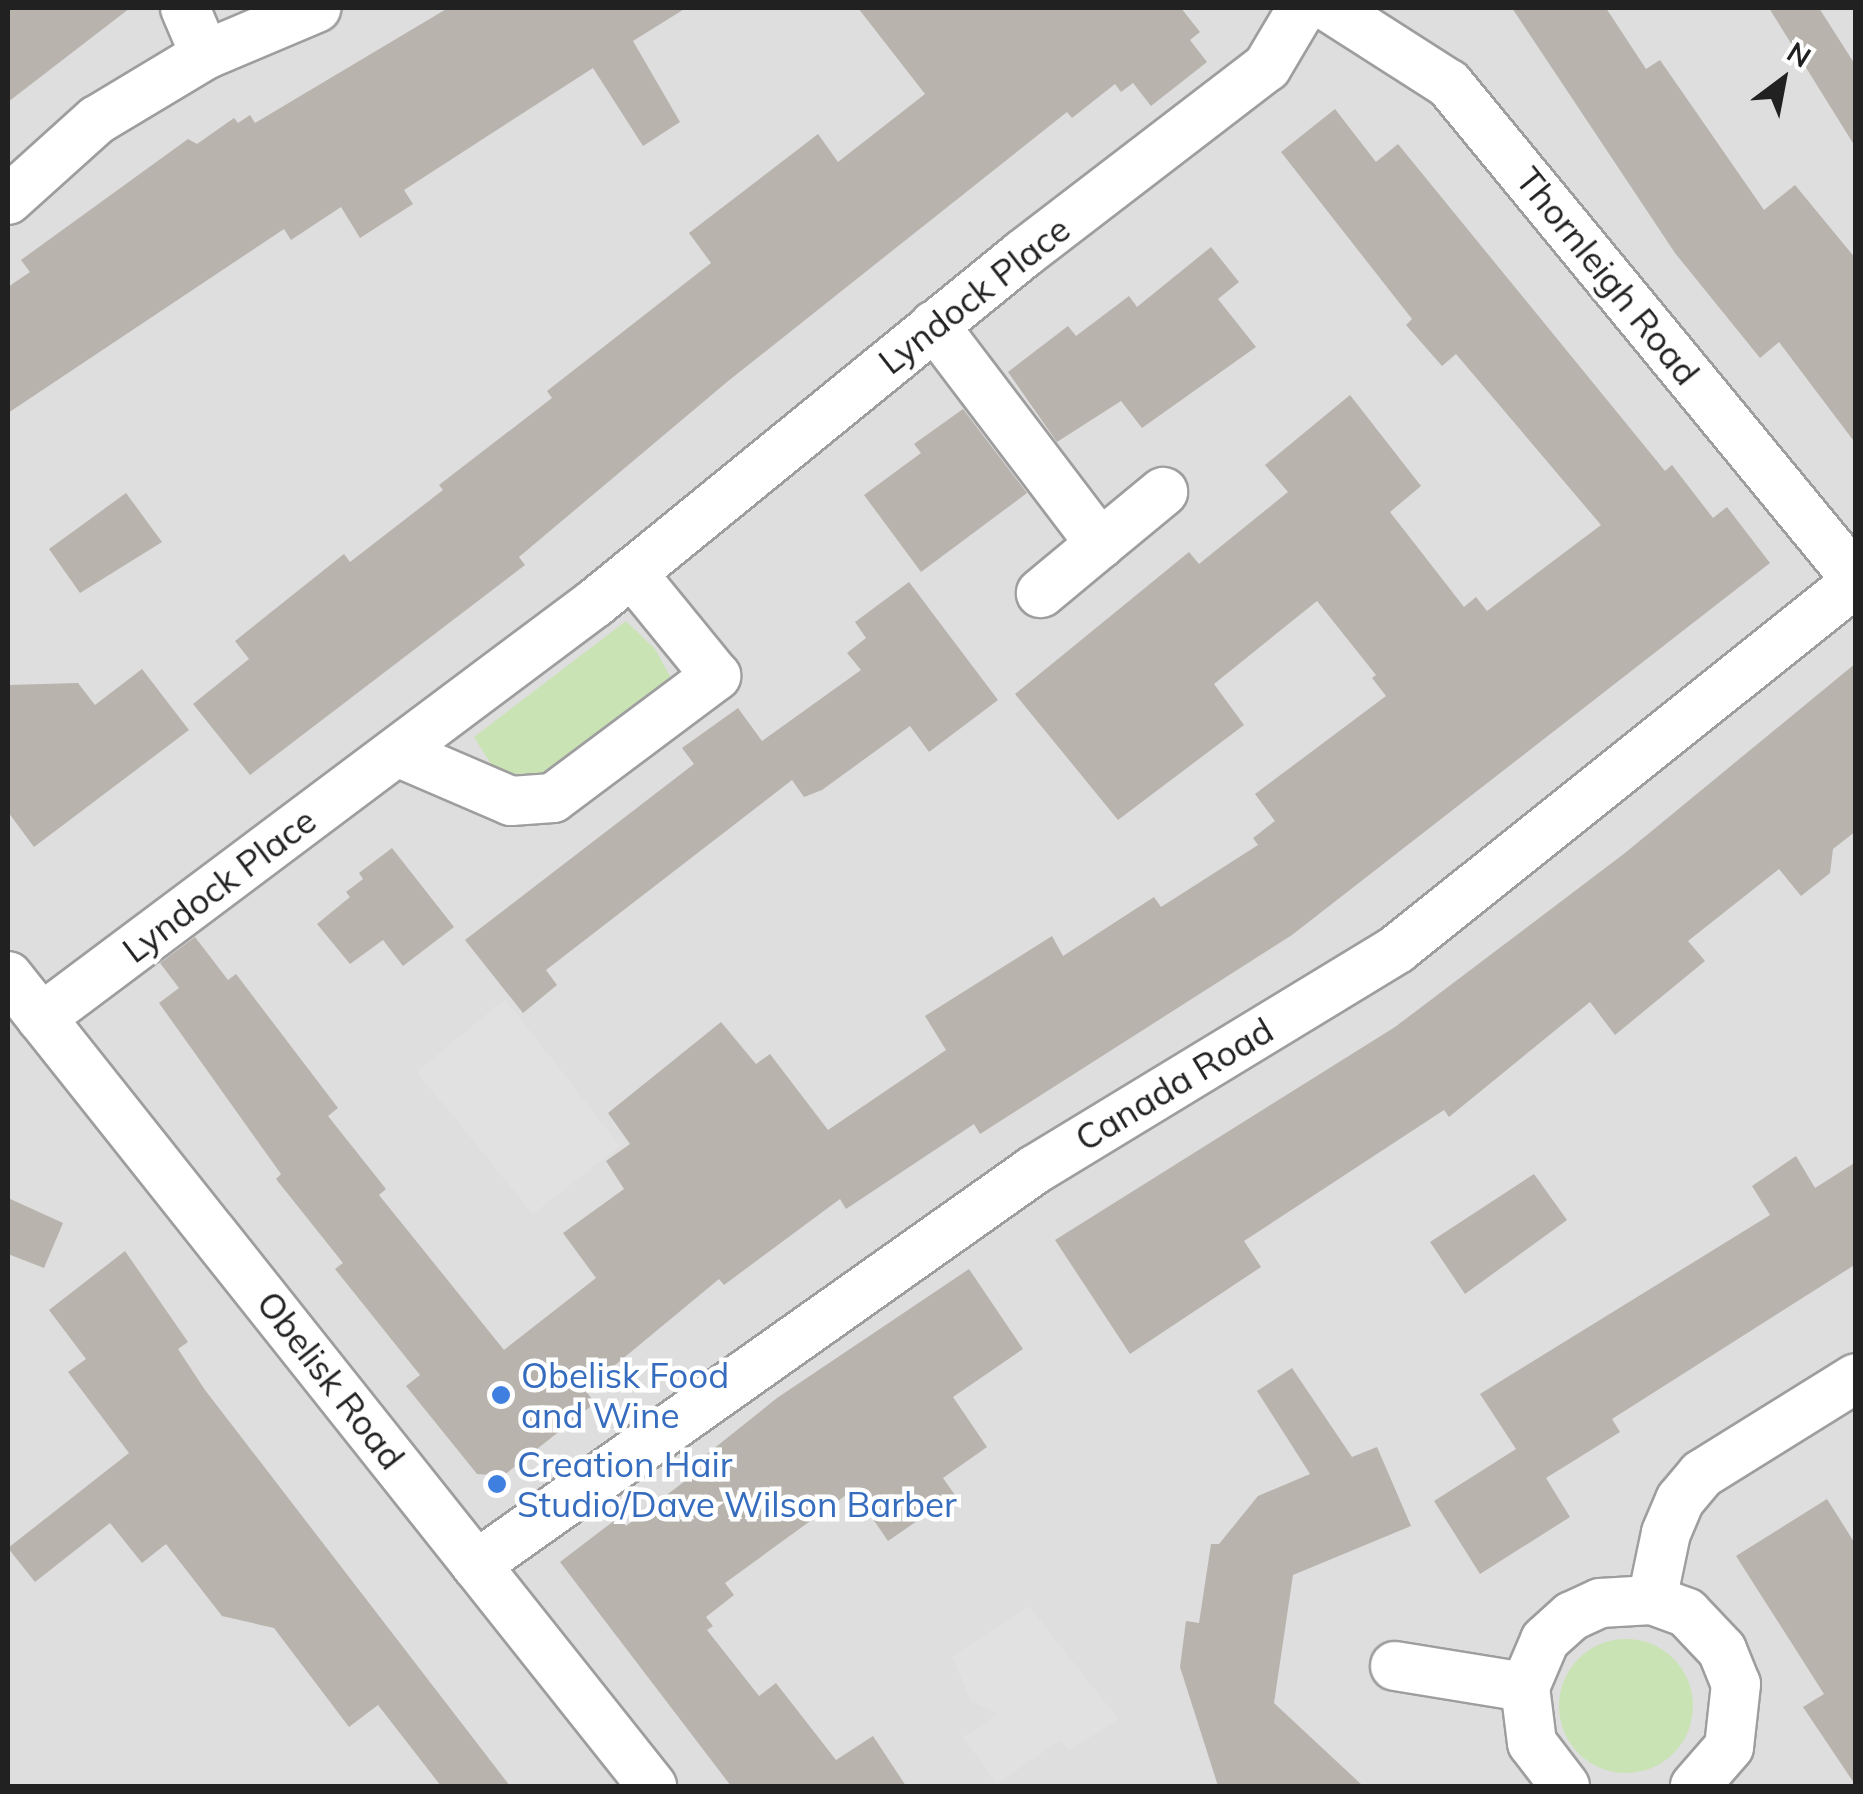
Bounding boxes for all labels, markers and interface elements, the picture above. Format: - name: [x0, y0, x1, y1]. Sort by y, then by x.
- north arrow: [1733, 30, 1833, 130]
- text: N: [1781, 34, 1817, 75]
- street label: Thornleigh Road: [1508, 159, 1708, 393]
- street label: Lyndock Place: [870, 208, 1078, 382]
- street label: Lyndock Place: [114, 799, 324, 971]
- street label: Canada Road: [1068, 1009, 1280, 1159]
- street label: Obelisk Road: [249, 1283, 413, 1477]
- place label: Obelisk Food and Wine: [521, 1354, 729, 1436]
- marker: Obelisk Food and Wine: [490, 1384, 512, 1406]
- place label: Creation Hair Studio/Dave Wilson Barber: [517, 1443, 957, 1525]
- marker: Creation Hair Studio/Dave Wilson Barber: [486, 1473, 508, 1495]

